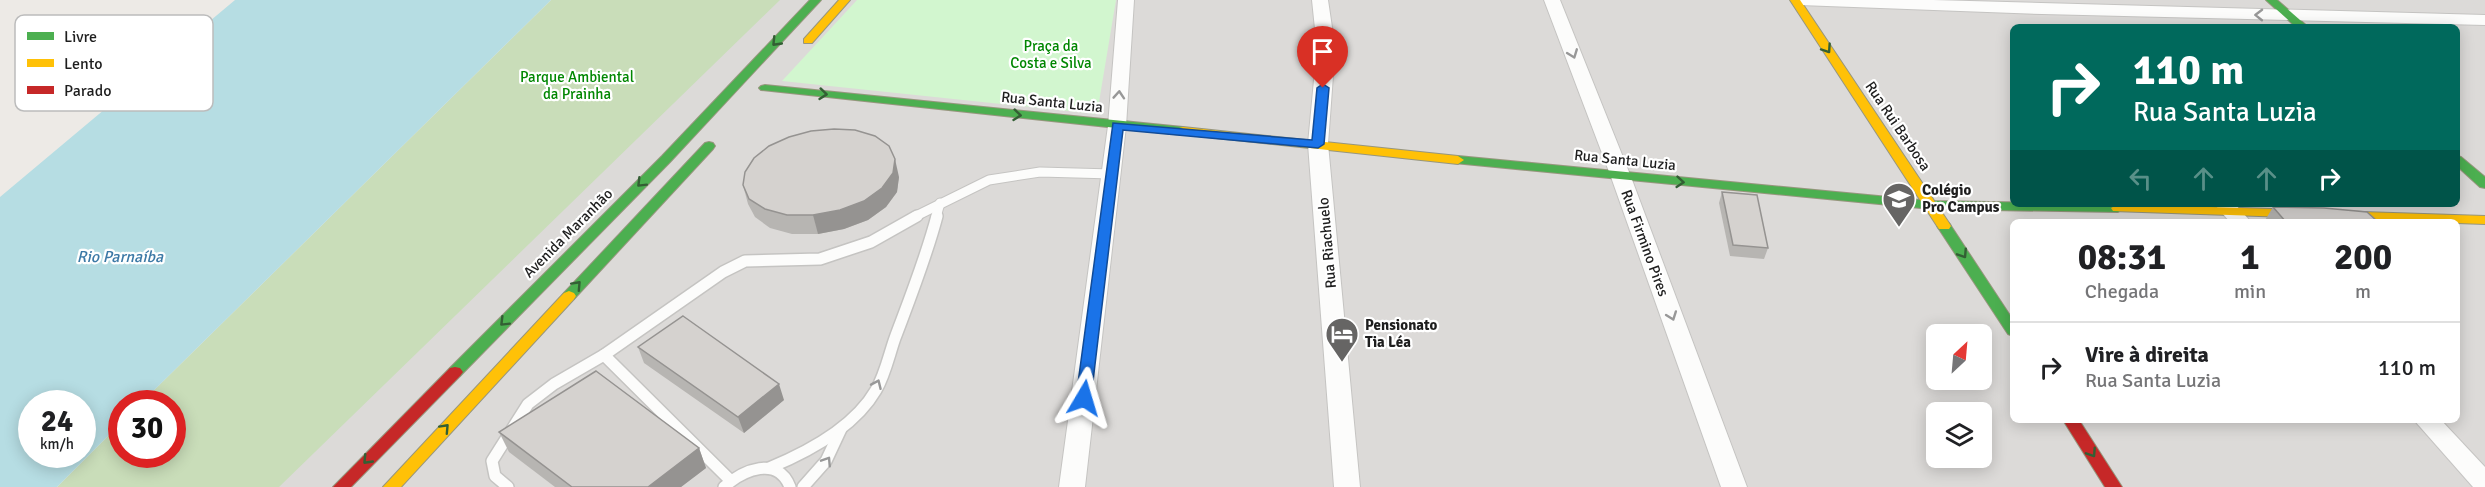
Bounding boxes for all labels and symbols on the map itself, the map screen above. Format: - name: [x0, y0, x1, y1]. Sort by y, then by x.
- one-way arrow: [2254, 9, 2263, 21]
- legend: [15, 15, 213, 111]
- pin: [1297, 26, 1348, 88]
- text: Livre: [64, 27, 97, 47]
- one-way arrow: [772, 36, 783, 46]
- park label: Praça da Costa e Silva: [1010, 37, 1092, 72]
- one-way arrow: [1820, 42, 1831, 53]
- one-way arrow: [1566, 49, 1579, 59]
- text: Lento: [64, 54, 102, 74]
- park label: Parque Ambiental da Prainha: [520, 68, 634, 103]
- street label: Rua Rui Barbosa: [1861, 78, 1935, 174]
- text: Parado: [64, 81, 111, 101]
- one-way arrow: [818, 87, 827, 100]
- street label: Rua Santa Luzia: [1000, 88, 1104, 116]
- one-way arrow: [1112, 91, 1125, 100]
- one-way arrow: [1012, 108, 1021, 121]
- street label: Rua Santa Luzia: [1573, 146, 1677, 174]
- one-way arrow: [638, 176, 649, 187]
- one-way arrow: [1675, 176, 1684, 189]
- school or university icon: Colégio Pro Campus: [1881, 181, 1917, 228]
- place label: Colégio Pro Campus: [1922, 181, 2000, 216]
- street label: Avenida Maranhão: [520, 185, 616, 281]
- street label: Rua Firmino Pires: [1617, 187, 1673, 299]
- street label: Rua Riachuelo: [1314, 197, 1340, 289]
- water label: Rio Parnaíba: [77, 247, 164, 267]
- one-way arrow: [1956, 247, 1967, 258]
- one-way arrow: [570, 282, 581, 293]
- one-way arrow: [1664, 310, 1677, 321]
- one-way arrow: [500, 315, 511, 325]
- hotel icon: Pensionato Tia Léa: [1324, 316, 1360, 363]
- place label: Pensionato Tia Léa: [1365, 316, 1437, 351]
- north arrow: [1926, 324, 1992, 390]
- position arrow: [1052, 366, 1116, 430]
- one-way arrow: [870, 379, 882, 390]
- speed limit sign: 30: [108, 390, 186, 468]
- one-way arrow: [438, 425, 449, 435]
- one-way arrow: [2085, 447, 2096, 458]
- one-way arrow: [363, 453, 374, 464]
- one-way arrow: [820, 457, 832, 467]

